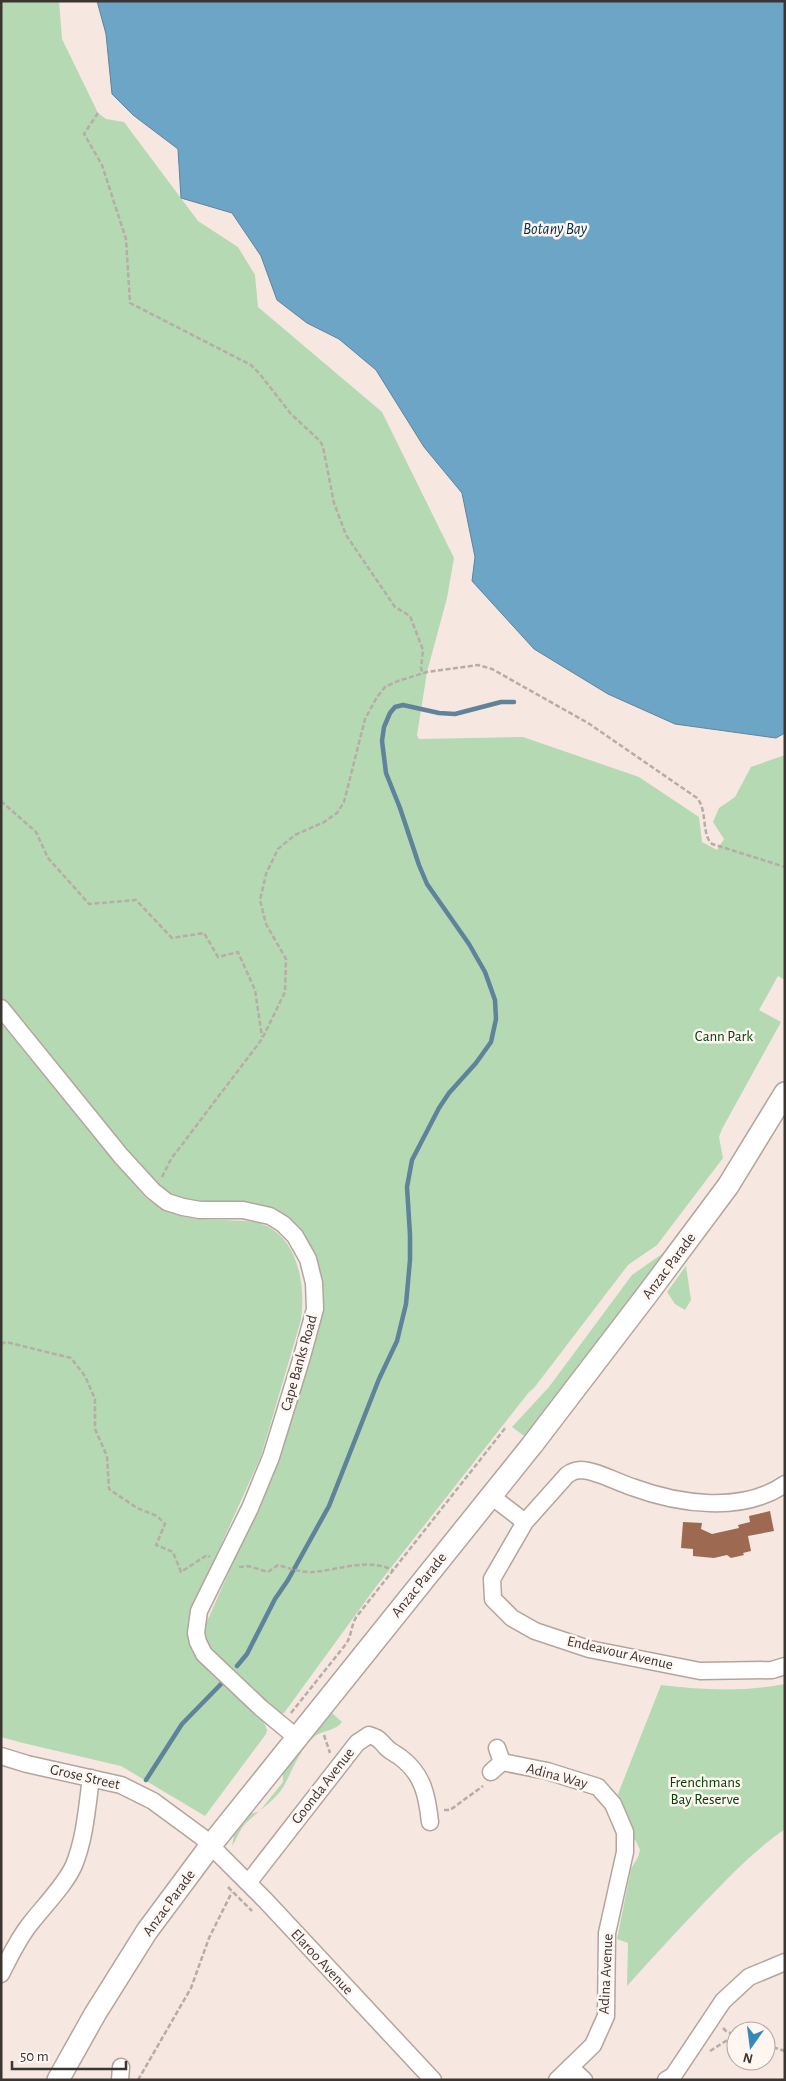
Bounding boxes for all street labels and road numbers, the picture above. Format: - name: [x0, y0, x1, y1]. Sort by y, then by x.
- street label: Anzac Parade: [640, 1230, 699, 1302]
- street label: Cape Banks Road: [278, 1313, 320, 1413]
- street label: Anzac Parade: [389, 1550, 449, 1620]
- street label: Endeavour Avenue: [566, 1634, 675, 1673]
- street label: Goonda Avenue: [289, 1745, 357, 1827]
- street label: Adina Way: [525, 1761, 590, 1792]
- street label: Grose Street: [49, 1762, 122, 1792]
- street label: Anzac Parade: [140, 1867, 198, 1939]
- street label: Elaroo Avenue: [288, 1926, 356, 1998]
- street label: Adina Avenue: [596, 1933, 616, 2015]

